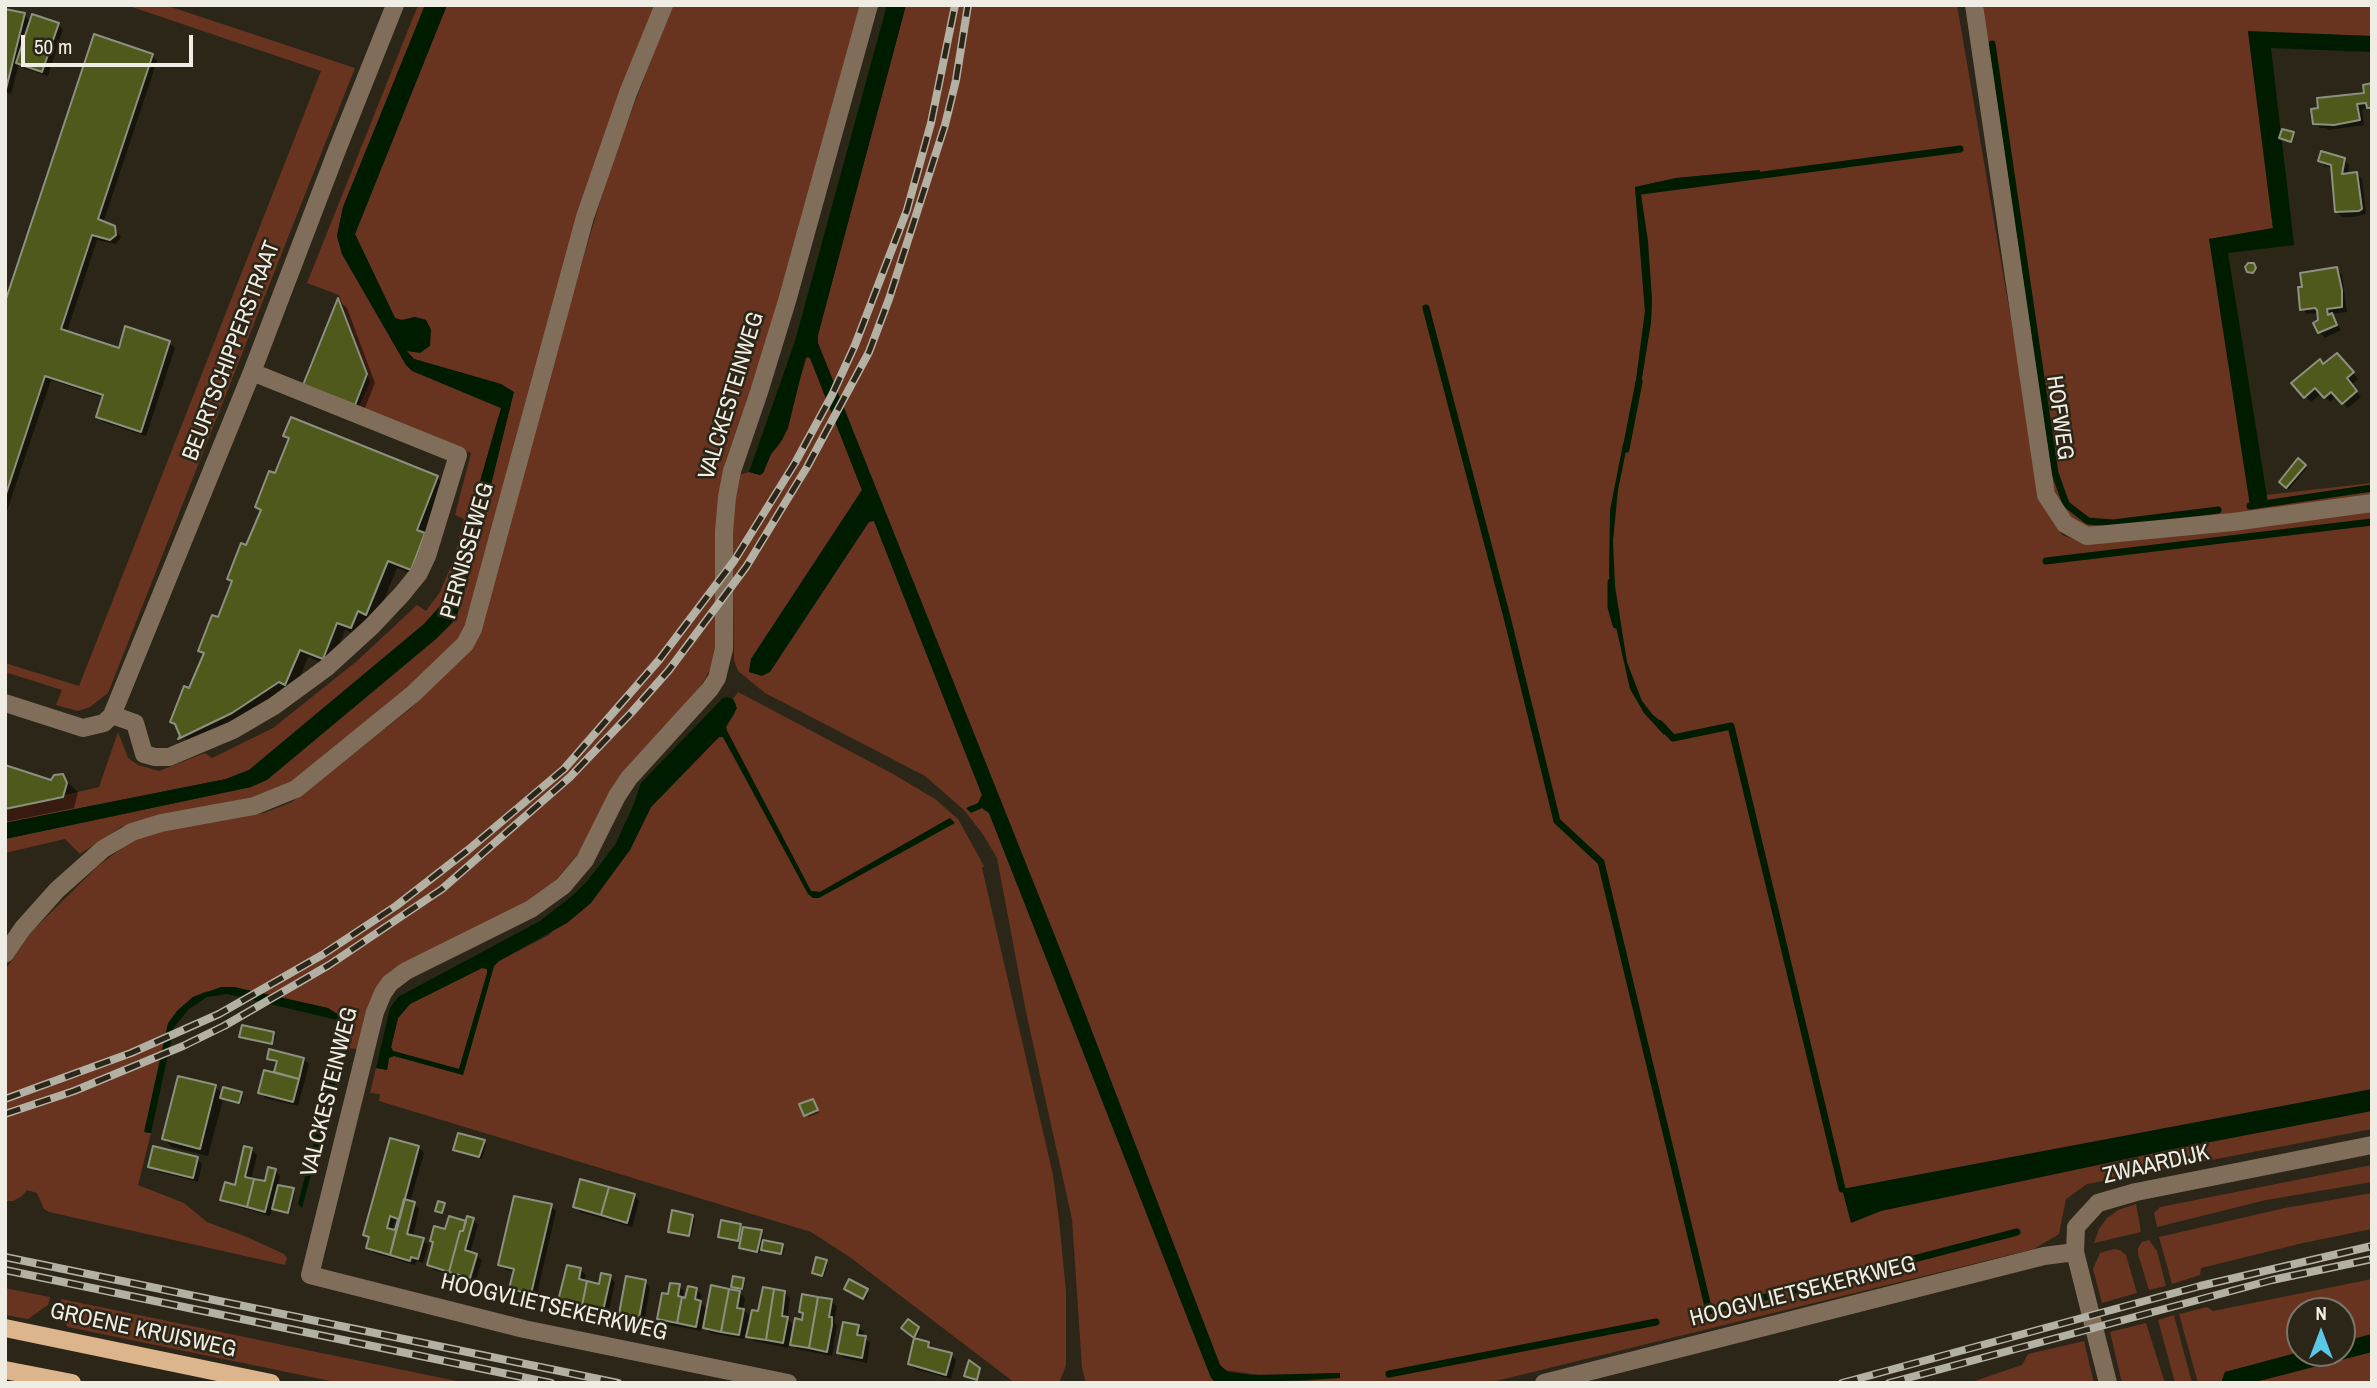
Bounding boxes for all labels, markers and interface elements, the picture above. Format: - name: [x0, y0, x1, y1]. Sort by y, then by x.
- scale bar: [24, 21, 196, 65]
- text: 50 m: [34, 32, 72, 61]
- street label: BEURTSCHIPPERSTRAAT: [177, 237, 287, 465]
- street label: VALCKESTEINWEG: [693, 309, 771, 483]
- street label: HOFWEG: [2039, 374, 2079, 462]
- street label: PERNISSEWEG: [435, 480, 501, 622]
- street label: VALCKESTEINWEG: [296, 1004, 364, 1180]
- street label: ZWAARDIJK: [2100, 1139, 2212, 1191]
- street label: HOOGVLIETSEKERKWEG: [1687, 1251, 1919, 1333]
- street label: HOOGVLIETSEKERKWEG: [438, 1269, 670, 1347]
- north arrow: [2286, 1297, 2356, 1367]
- street label: GROENE KRUISWEG: [47, 1298, 239, 1364]
- text: N: [2315, 1300, 2327, 1326]

